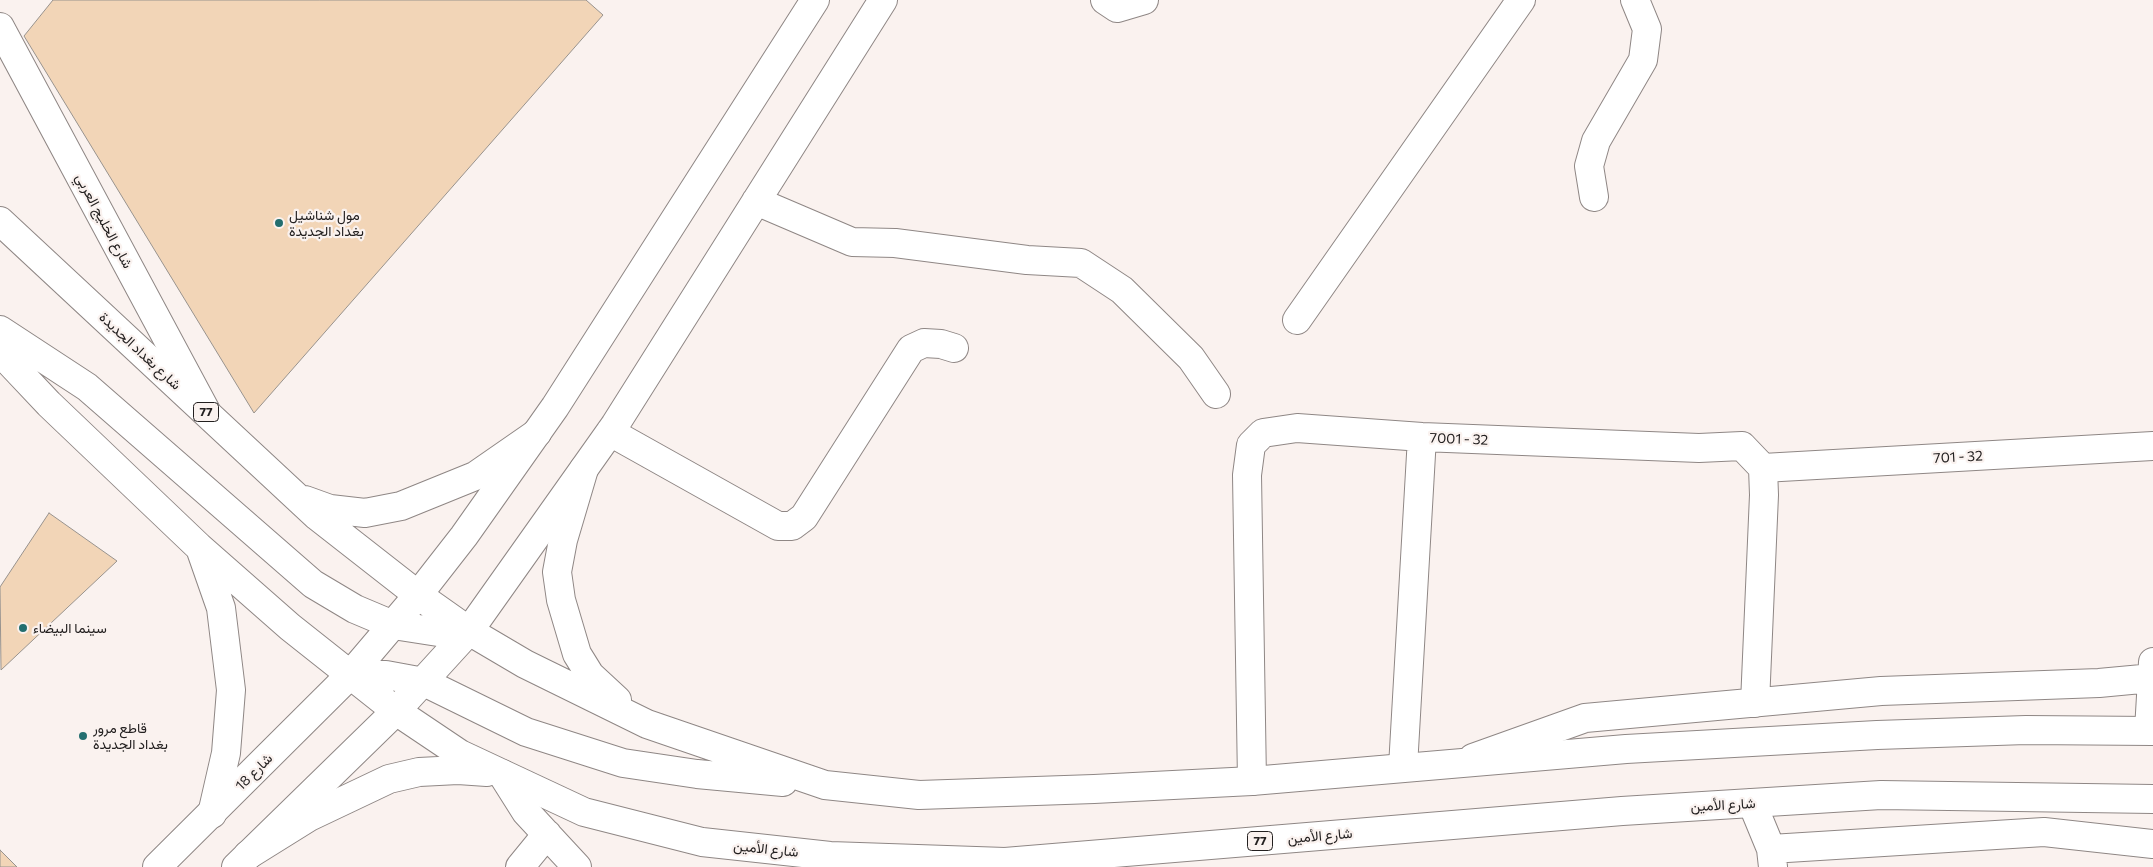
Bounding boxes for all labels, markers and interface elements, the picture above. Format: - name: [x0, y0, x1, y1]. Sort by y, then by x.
- street label: شارع الخليج العربي: [72, 171, 136, 271]
- place label: مول شناشيل بغداد الجديدة: [289, 207, 364, 240]
- marker: مول شناشيل بغداد الجديدة: [273, 217, 285, 229]
- street label: شارع بغداد الجديدة: [96, 309, 184, 393]
- road number: 77: [194, 402, 218, 422]
- street label: 7001 - 32: [1429, 430, 1489, 448]
- street label: 701 - 32: [1933, 447, 1983, 467]
- place label: سينما البيضاء: [33, 620, 107, 636]
- marker: سينما البيضاء: [17, 622, 29, 634]
- place label: قاطع مرور بغداد الجديدة: [93, 720, 168, 752]
- marker: قاطع مرور بغداد الجديدة: [77, 730, 89, 742]
- street label: شارع 18: [232, 750, 276, 794]
- street label: شارع الأمين: [1690, 795, 1756, 815]
- street label: شارع الأمين: [1287, 825, 1353, 847]
- road number: 77: [1248, 831, 1272, 850]
- street label: شارع الأمين: [733, 837, 799, 861]

